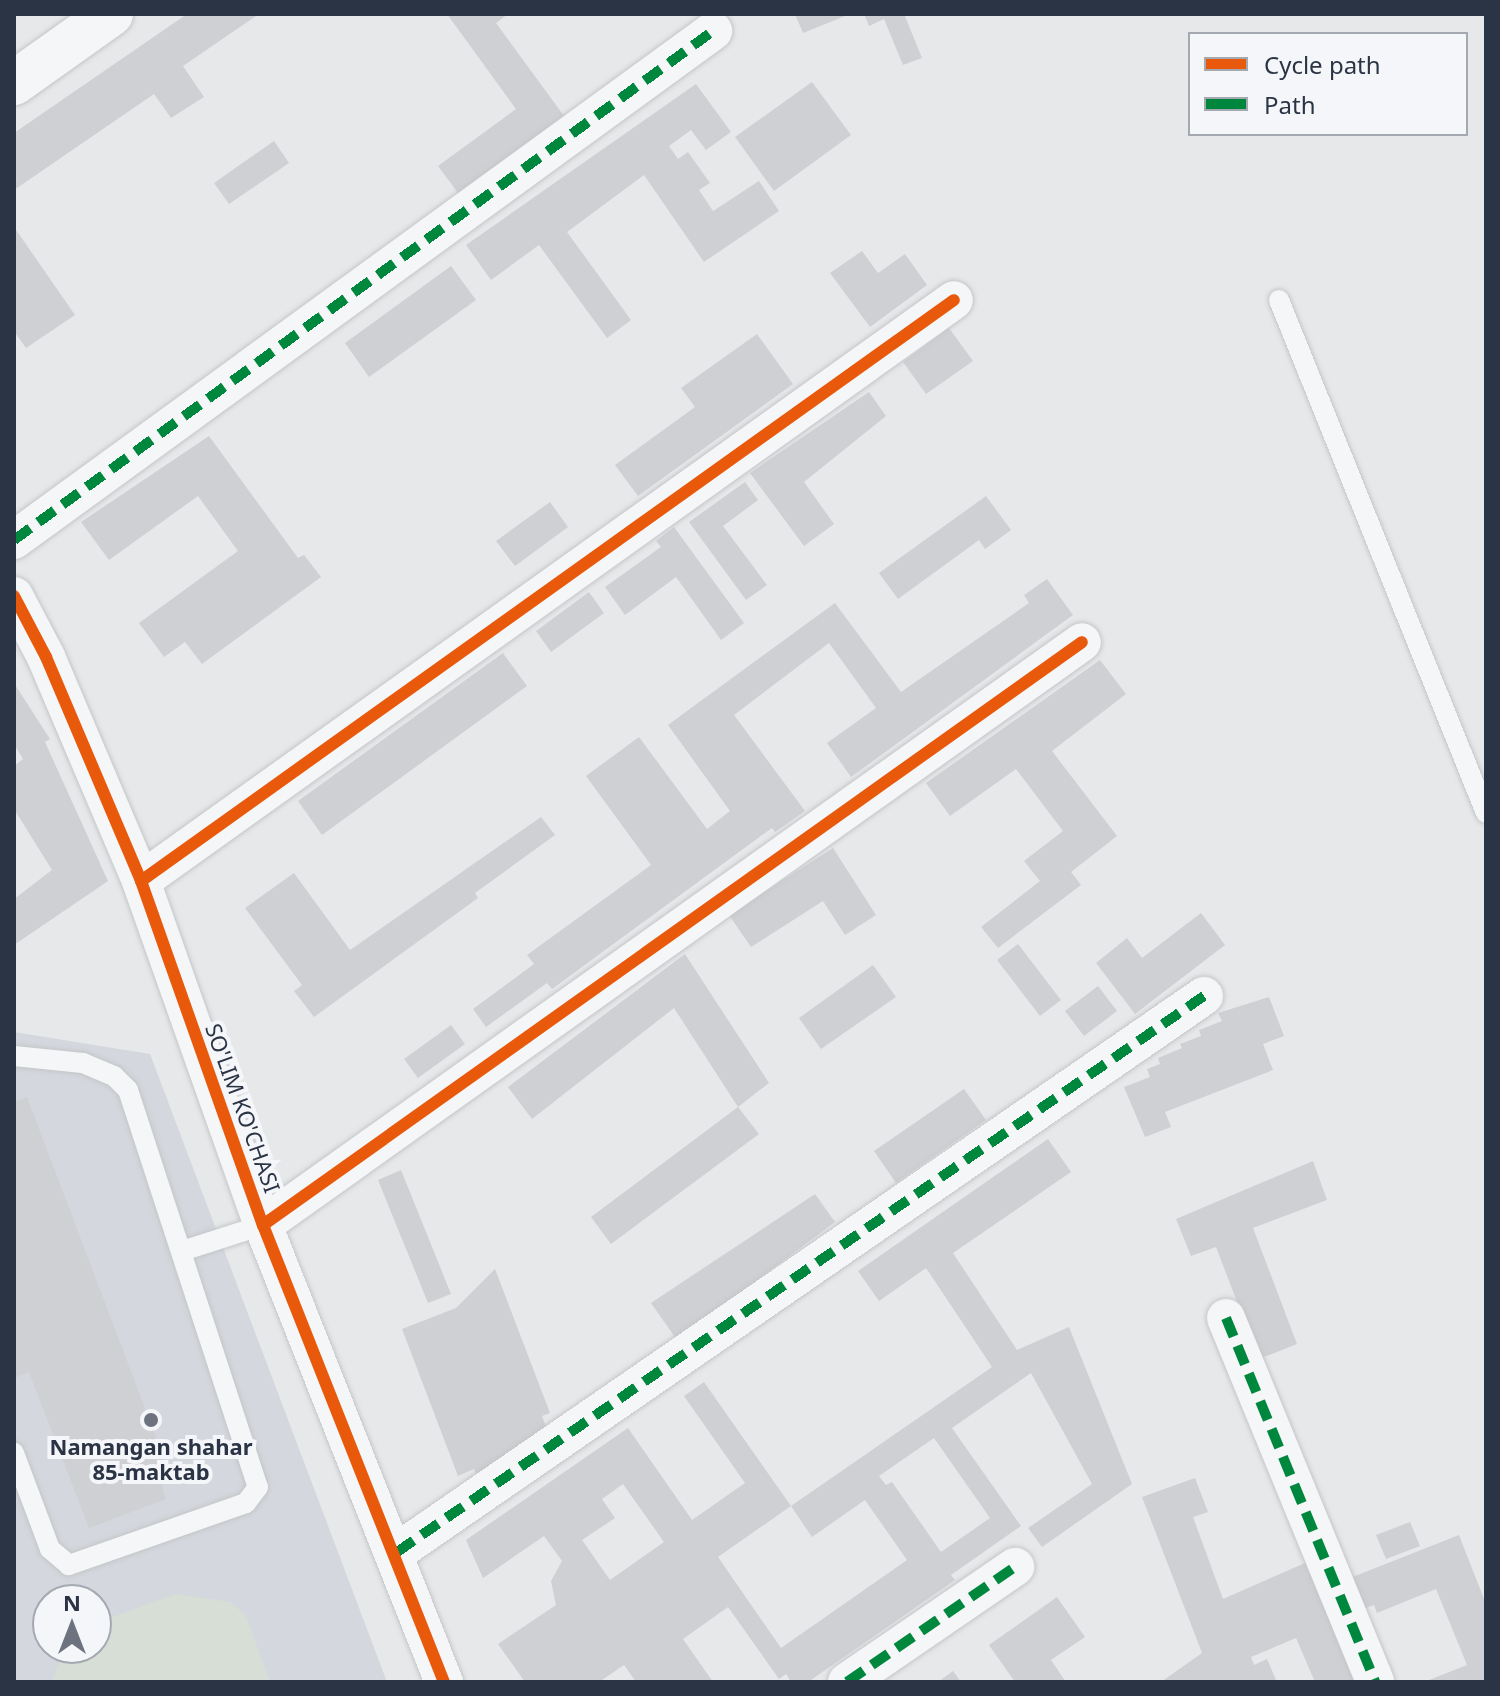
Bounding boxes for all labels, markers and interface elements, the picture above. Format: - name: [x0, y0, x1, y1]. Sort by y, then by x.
- legend: [1188, 32, 1468, 136]
- text: Cycle path: [1264, 48, 1381, 81]
- text: Path: [1264, 88, 1315, 121]
- street label: SO'LIM KO'CHASI: [200, 1020, 286, 1196]
- marker: Namangan shahar 85-maktab: [142, 1411, 160, 1429]
- place label: Namangan shahar 85-maktab: [50, 1433, 252, 1484]
- north arrow: [32, 1584, 112, 1664]
- text: N: [63, 1587, 81, 1617]

